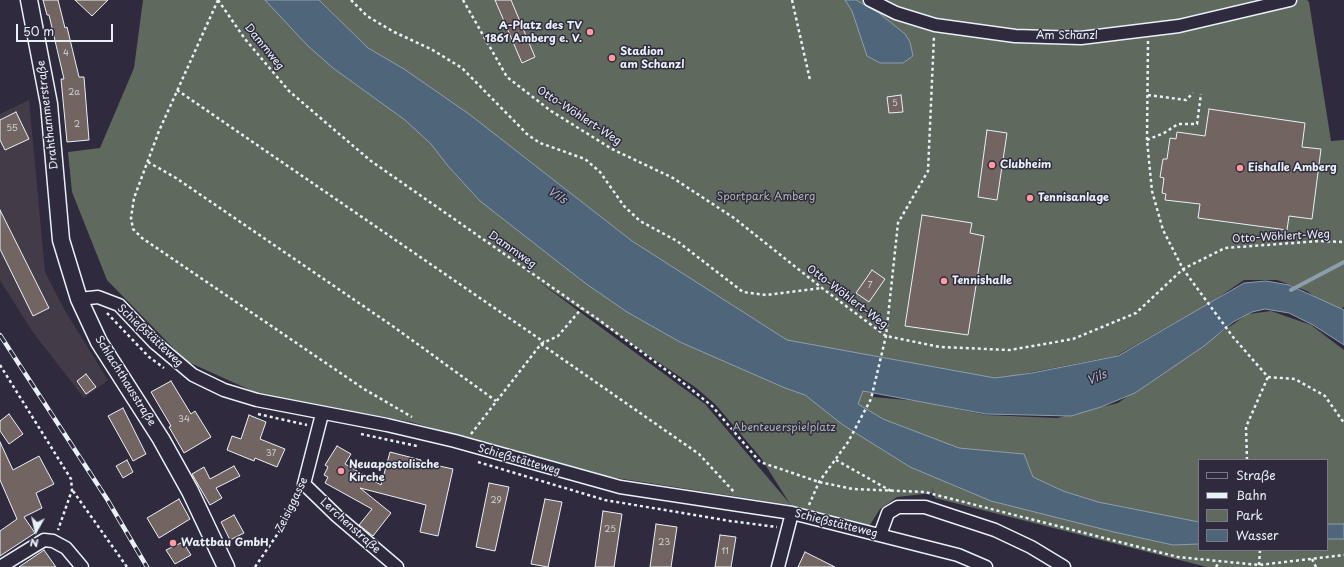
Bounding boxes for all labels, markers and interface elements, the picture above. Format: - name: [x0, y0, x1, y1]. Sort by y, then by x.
- scale bar: [18, 16, 115, 42]
- place label: A-Platz des TV 1861 Amberg e. V.: [485, 19, 582, 45]
- street label: Dammweg: [241, 21, 287, 73]
- text: 50 m: [23, 22, 54, 40]
- marker: A-Platz des TV 1861 Amberg e. V.: [585, 27, 595, 37]
- street label: Am Schanzl: [1036, 29, 1098, 43]
- place label: Stadion am Schanzl: [620, 45, 684, 71]
- house number: 4: [63, 49, 69, 59]
- marker: Stadion am Schanzl: [607, 53, 617, 63]
- street label: Drahthammerstraße: [35, 60, 61, 170]
- street label: Otto-Wöhlert-Weg: [534, 84, 624, 148]
- house number: 2a: [68, 88, 80, 98]
- house number: 5: [892, 99, 898, 109]
- house number: 2: [74, 120, 80, 130]
- house number: 55: [6, 124, 18, 134]
- place label: Clubheim: [1000, 158, 1051, 172]
- marker: Clubheim: [987, 160, 997, 170]
- place label: Eishalle Amberg: [1248, 161, 1337, 175]
- marker: Eishalle Amberg: [1235, 163, 1245, 173]
- water label: Vils: [545, 184, 569, 208]
- park label: Sportpark Amberg: [717, 190, 815, 204]
- place label: Tennisanlage: [1038, 191, 1109, 205]
- marker: Tennisanlage: [1025, 193, 1035, 203]
- street label: Otto-Wöhlert-Weg: [1232, 228, 1330, 246]
- street label: Dammweg: [485, 229, 539, 271]
- street label: Otto-Wöhlert-Weg: [804, 262, 890, 332]
- place label: Tennishalle: [952, 274, 1012, 288]
- marker: Tennishalle: [939, 276, 949, 286]
- house number: 7: [867, 281, 873, 291]
- street label: Schießstätteweg: [114, 302, 186, 370]
- street label: Schlachthausstraße: [92, 333, 158, 429]
- water label: Vils: [1085, 367, 1109, 389]
- house number: 34: [178, 415, 190, 425]
- park label: Abenteuerspielplatz: [732, 421, 836, 435]
- street label: Schießstätteweg: [476, 442, 562, 478]
- house number: 37: [266, 449, 276, 459]
- place label: Neuapostolische Kirche: [349, 458, 439, 484]
- legend: [1198, 459, 1328, 551]
- marker: Neuapostolische Kirche: [336, 466, 346, 476]
- text: Straße: [1236, 466, 1276, 484]
- street label: Zeisiggasse: [273, 475, 311, 535]
- text: Bahn: [1236, 486, 1267, 504]
- street label: Lerchenstraße: [317, 496, 383, 556]
- house number: 29: [490, 496, 502, 506]
- text: Park: [1236, 506, 1263, 524]
- street label: Schießstätteweg: [793, 507, 879, 541]
- north arrow: [16, 511, 56, 551]
- house number: 25: [604, 525, 616, 535]
- text: Wasser: [1236, 526, 1279, 544]
- text: N: [29, 534, 40, 552]
- place label: Wattbau GmbH: [181, 536, 269, 550]
- marker: Wattbau GmbH: [168, 538, 178, 548]
- house number: 23: [658, 538, 670, 548]
- house number: 11: [721, 547, 729, 557]

